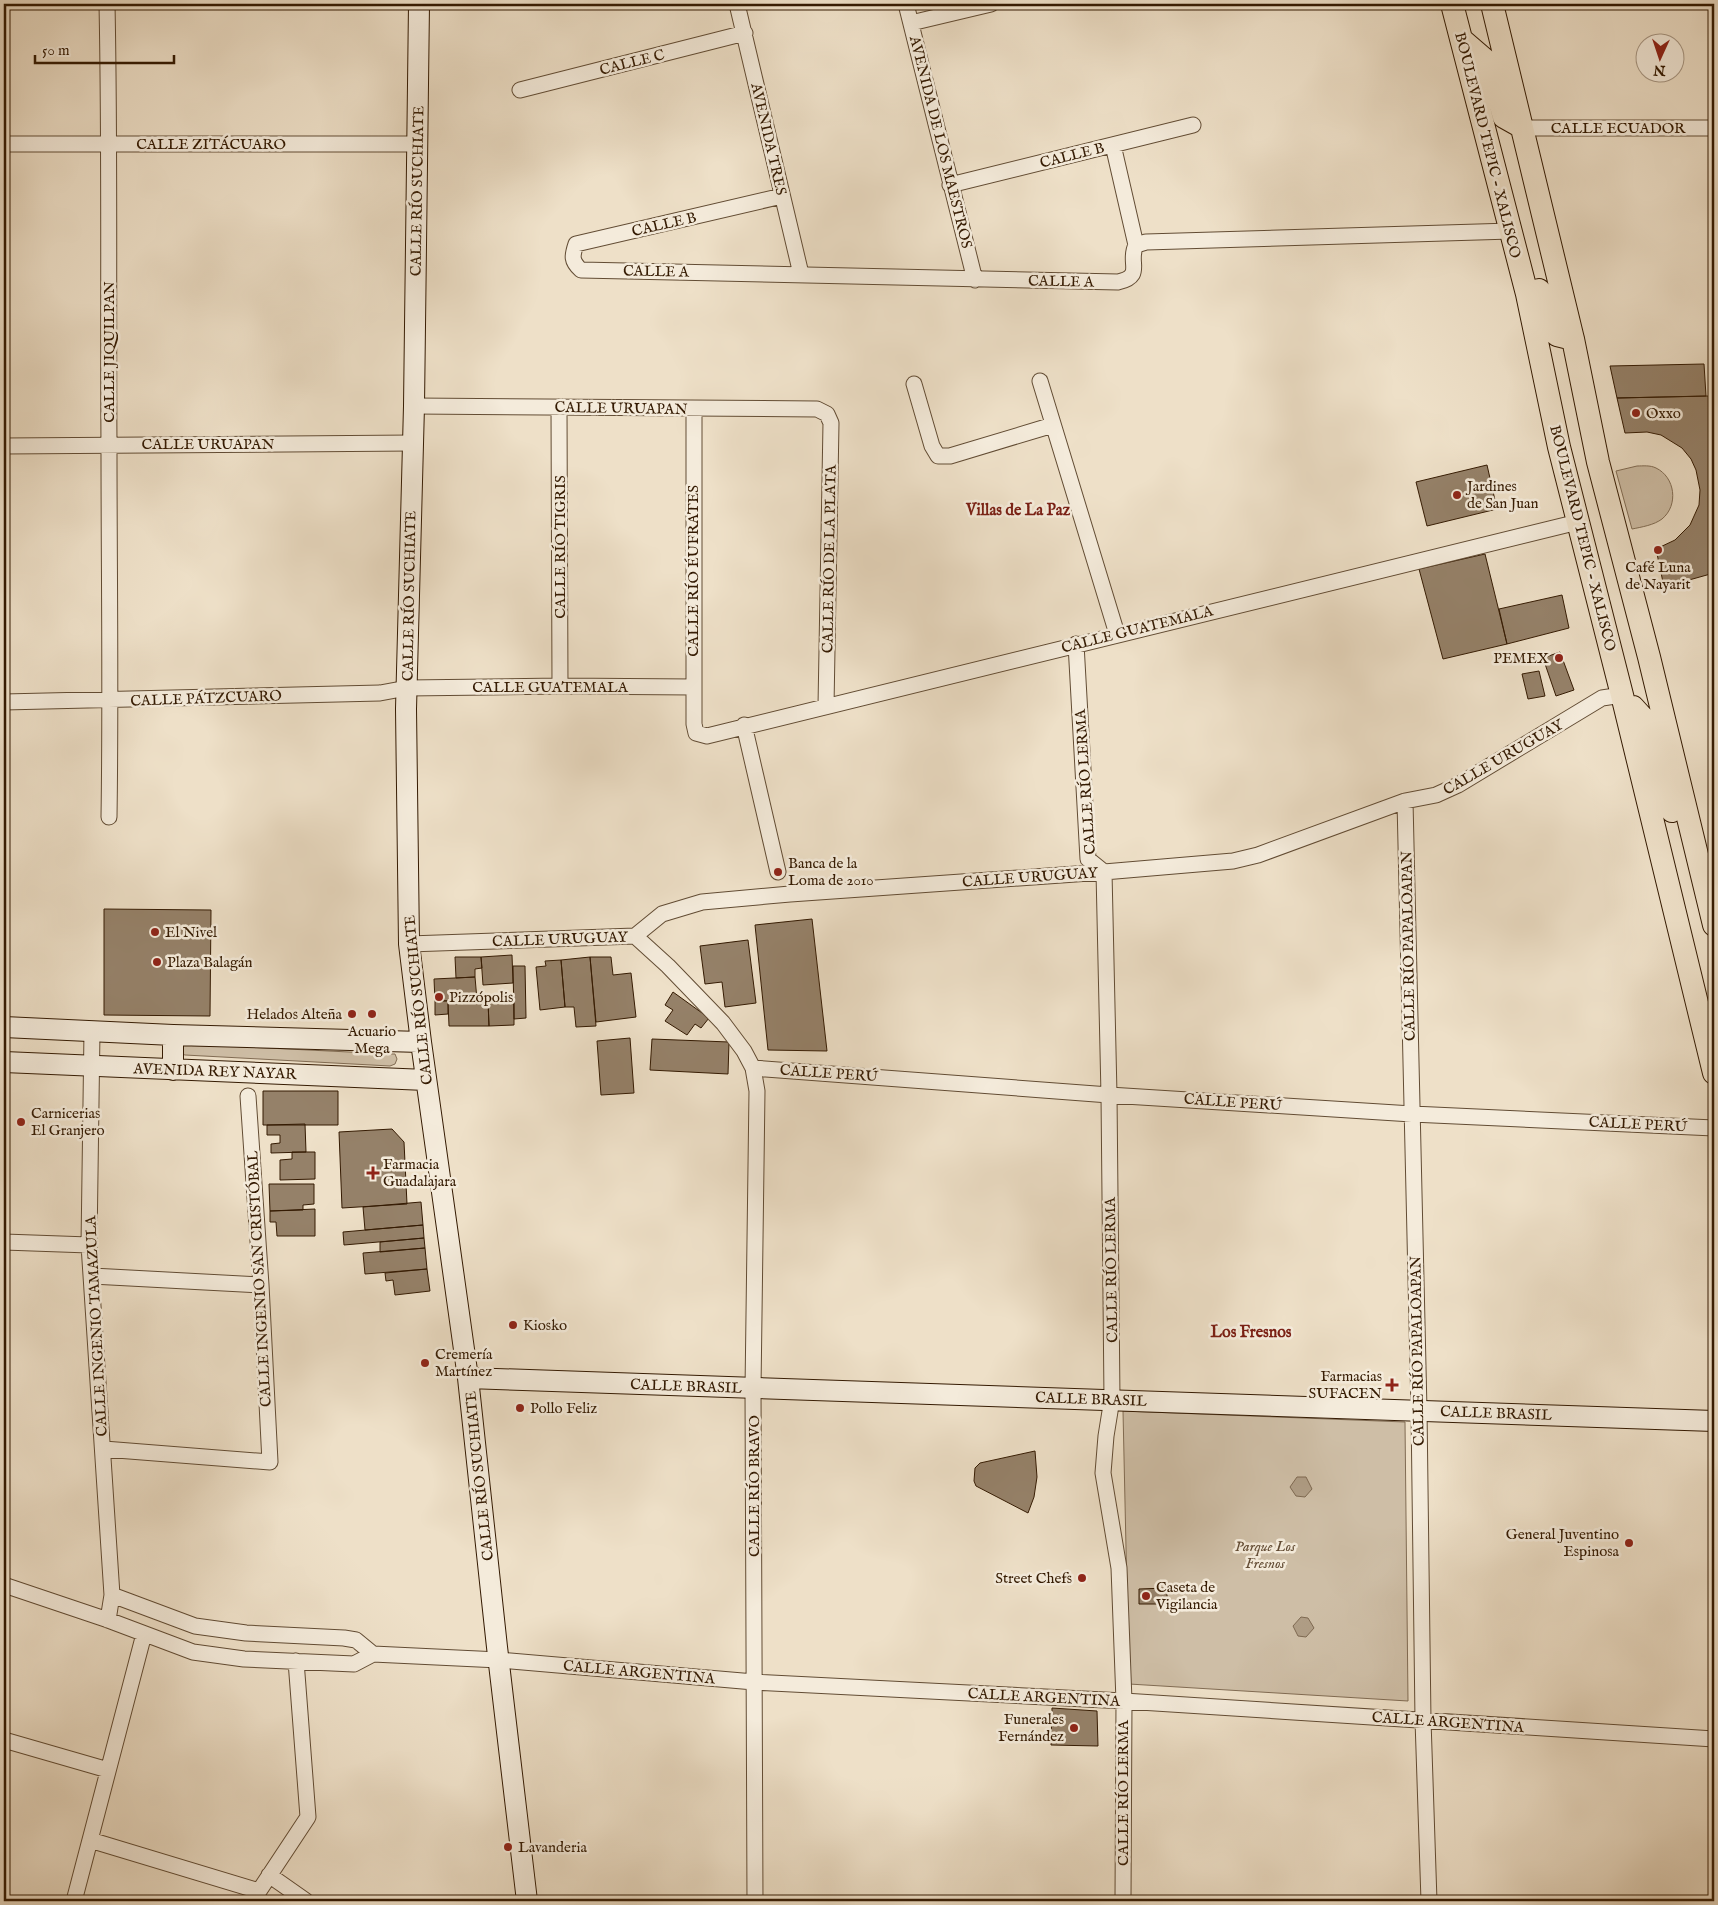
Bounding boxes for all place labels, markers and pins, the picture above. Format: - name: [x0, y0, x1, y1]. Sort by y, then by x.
- place label: Oxxo: [1646, 404, 1681, 423]
- marker: Oxxo: [1630, 407, 1642, 419]
- place label: Jardines de San Juan: [1465, 477, 1539, 513]
- marker: Jardines de San Juan: [1451, 489, 1463, 501]
- marker: Café Luna de Nayarit: [1652, 544, 1664, 556]
- place label: Café Luna de Nayarit: [1625, 558, 1691, 594]
- place label: PEMEX: [1493, 649, 1549, 668]
- marker: PEMEX: [1553, 652, 1565, 664]
- place label: Banca de la Loma de 2010: [788, 854, 874, 890]
- marker: Banca de la Loma de 2010: [772, 866, 784, 878]
- place label: El Nivel: [165, 923, 218, 942]
- marker: El Nivel: [149, 926, 161, 938]
- place label: Plaza Balagán: [167, 953, 253, 972]
- marker: Plaza Balagán: [151, 956, 163, 968]
- place label: Pizzópolis: [449, 988, 513, 1007]
- marker: Pizzópolis: [433, 991, 445, 1003]
- place label: Helados Alteña: [246, 1005, 343, 1024]
- marker: Helados Alteña: [346, 1008, 358, 1020]
- marker: Acuario Mega: [366, 1008, 378, 1020]
- place label: Acuario Mega: [347, 1022, 396, 1058]
- place label: Carnicerias El Granjero: [31, 1104, 105, 1140]
- marker: Carnicerias El Granjero: [15, 1116, 27, 1128]
- place label: Farmacia Guadalajara: [383, 1155, 457, 1191]
- marker: Farmacia Guadalajara: [367, 1167, 379, 1179]
- place label: Kiosko: [523, 1316, 567, 1335]
- marker: Kiosko: [507, 1319, 519, 1331]
- place label: Cremería Martínez: [435, 1345, 493, 1381]
- marker: Cremería Martínez: [419, 1357, 431, 1369]
- place label: Farmacias SUFACEN: [1308, 1367, 1382, 1403]
- marker: Farmacias SUFACEN: [1386, 1379, 1398, 1391]
- place label: Pollo Feliz: [530, 1399, 597, 1418]
- marker: Pollo Feliz: [514, 1402, 526, 1414]
- place label: General Juventino Espinosa: [1506, 1525, 1620, 1561]
- marker: General Juventino Espinosa: [1623, 1537, 1635, 1549]
- place label: Street Chefs: [995, 1569, 1072, 1588]
- marker: Street Chefs: [1076, 1572, 1088, 1584]
- place label: Caseta de Vigilancia: [1155, 1578, 1218, 1614]
- marker: Caseta de Vigilancia: [1140, 1590, 1152, 1602]
- place label: Funerales Fernández: [998, 1710, 1064, 1746]
- marker: Funerales Fernández: [1068, 1722, 1080, 1734]
- place label: Lavanderia: [518, 1838, 587, 1857]
- marker: Lavanderia: [502, 1841, 514, 1853]

